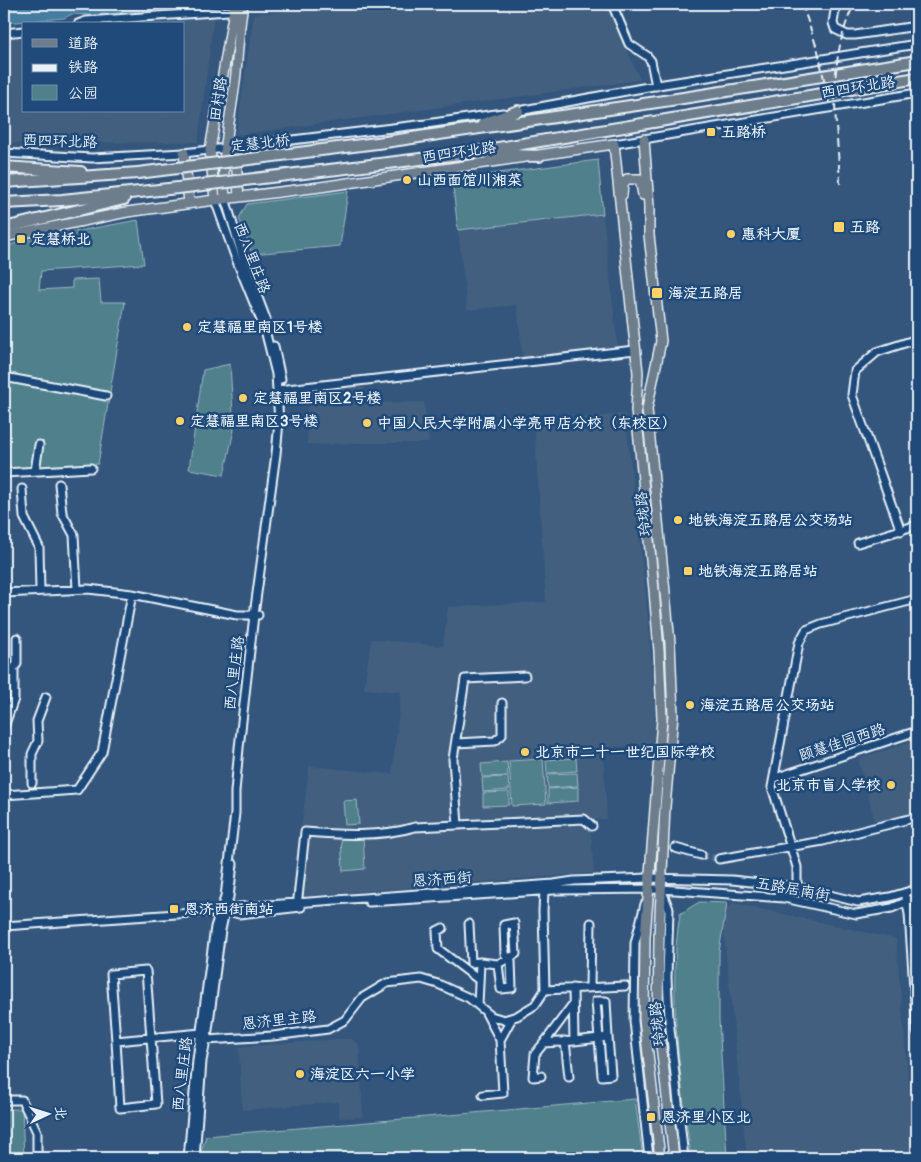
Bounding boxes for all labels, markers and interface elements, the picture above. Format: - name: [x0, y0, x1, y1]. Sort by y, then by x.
- legend: [22, 22, 185, 112]
- text: 道路: [68, 34, 98, 53]
- text: 铁路: [68, 58, 98, 77]
- street label: 西四环北路: [820, 72, 897, 103]
- street label: 田村路: [206, 75, 231, 123]
- text: 公园: [68, 84, 98, 103]
- place label: 五路桥: [721, 123, 766, 142]
- marker: 五路桥: [705, 126, 717, 138]
- street label: 定慧北桥: [229, 130, 291, 157]
- street label: 西四环北路: [22, 131, 98, 152]
- street label: 西四环北路: [421, 138, 498, 167]
- place label: 山西面馆川湘菜: [417, 171, 522, 190]
- marker: 山西面馆川湘菜: [401, 174, 413, 186]
- place label: 五路: [850, 218, 880, 237]
- street label: 西八里庄路: [229, 220, 274, 297]
- marker: 五路: [832, 220, 846, 234]
- place label: 惠科大厦: [741, 225, 801, 244]
- marker: 惠科大厦: [725, 228, 737, 240]
- place label: 定慧桥北: [31, 230, 91, 249]
- marker: 定慧桥北: [15, 233, 27, 245]
- place label: 海淀五路居: [668, 284, 743, 303]
- marker: 海淀五路居: [650, 286, 664, 300]
- place label: 定慧福里南区1号楼: [197, 318, 323, 337]
- marker: 定慧福里南区1号楼: [181, 321, 193, 333]
- place label: 定慧福里南区2号楼: [253, 389, 381, 408]
- marker: 定慧福里南区2号楼: [237, 392, 249, 404]
- place label: 定慧福里南区3号楼: [190, 412, 318, 431]
- place label: 中国人民大学附属小学亮甲店分校（东校区）: [377, 414, 677, 433]
- marker: 定慧福里南区3号楼: [174, 415, 186, 427]
- marker: 中国人民大学附属小学亮甲店分校（东校区）: [361, 417, 373, 429]
- street label: 玲珑路: [632, 491, 655, 537]
- place label: 地铁海淀五路居公交场站: [688, 511, 853, 530]
- marker: 地铁海淀五路居公交场站: [672, 514, 684, 526]
- place label: 地铁海淀五路居站: [698, 562, 818, 581]
- marker: 地铁海淀五路居站: [682, 565, 694, 577]
- street label: 西八里庄路: [220, 635, 248, 711]
- place label: 海淀五路居公交场站: [700, 696, 835, 715]
- marker: 海淀五路居公交场站: [684, 699, 696, 711]
- street label: 颐慧佳园西路: [796, 720, 888, 765]
- place label: 北京市二十一世纪国际学校: [535, 743, 715, 762]
- marker: 北京市二十一世纪国际学校: [519, 746, 531, 758]
- place label: 北京市盲人学校: [776, 776, 881, 795]
- marker: 北京市盲人学校: [885, 779, 897, 791]
- street label: 恩济西街: [411, 868, 473, 891]
- street label: 五路居南街: [754, 874, 832, 905]
- place label: 恩济西街南站: [184, 900, 274, 919]
- marker: 恩济西街南站: [168, 903, 180, 915]
- street label: 玲珑路: [646, 1001, 669, 1047]
- street label: 恩济里主路: [241, 1007, 317, 1034]
- street label: 西八里庄路: [168, 1036, 196, 1112]
- place label: 海淀区六一小学: [310, 1065, 415, 1084]
- marker: 海淀区六一小学: [294, 1068, 306, 1080]
- north arrow: [22, 1090, 72, 1140]
- text: 北: [52, 1106, 69, 1121]
- place label: 恩济里小区北: [661, 1108, 751, 1127]
- marker: 恩济里小区北: [645, 1111, 657, 1123]

